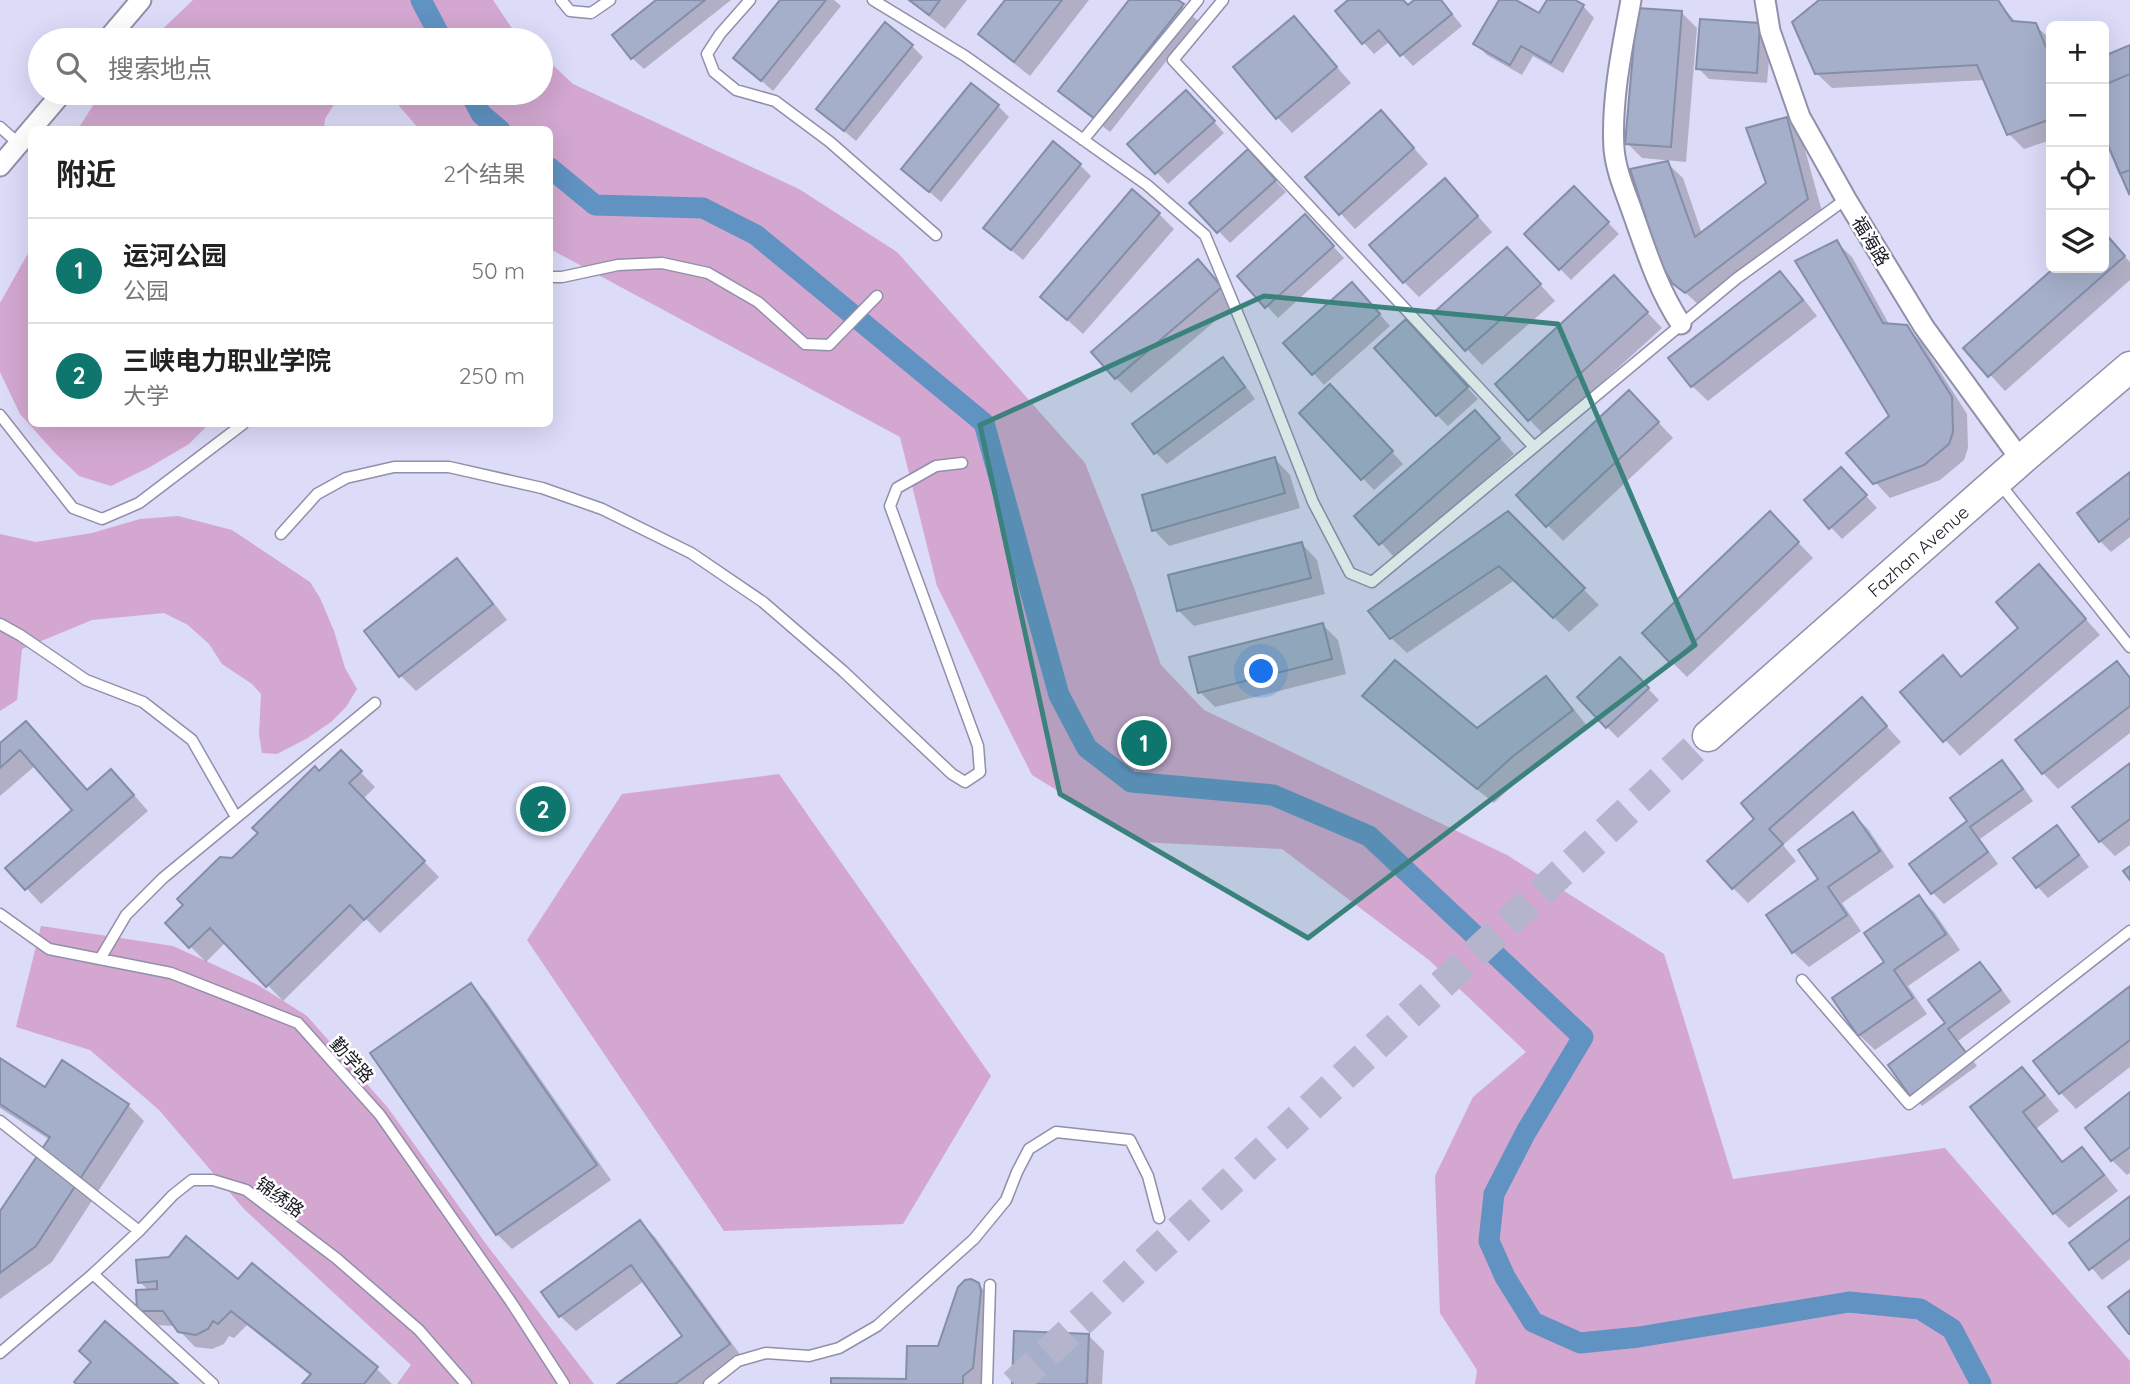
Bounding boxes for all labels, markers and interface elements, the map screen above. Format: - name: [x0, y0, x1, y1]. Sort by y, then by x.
- map controls: [2046, 21, 2109, 273]
- button: +: [2046, 21, 2109, 84]
- search box: [28, 28, 553, 105]
- icon: search: [52, 48, 90, 86]
- text: 搜索地点: [108, 52, 212, 85]
- button: −: [2046, 84, 2109, 147]
- button: locate: [2046, 147, 2109, 210]
- text: 附近: [56, 155, 116, 193]
- text: 2个结果: [443, 159, 525, 188]
- button: layers: [2046, 210, 2109, 273]
- street label: 福海路: [1847, 212, 1895, 270]
- text: 运河公园: [123, 239, 227, 272]
- text: 1: [75, 256, 83, 285]
- text: 50 m: [472, 256, 525, 285]
- text: 公园: [123, 276, 169, 305]
- text: 三峡电力职业学院: [123, 344, 331, 377]
- text: 2: [72, 361, 86, 390]
- text: 250 m: [459, 361, 525, 390]
- text: 大学: [123, 381, 169, 410]
- street label: Fazhan Avenue: [1863, 500, 1973, 602]
- your location: [1244, 654, 1278, 688]
- pin: 1: [1121, 717, 1167, 769]
- pin: 2: [520, 783, 566, 835]
- street label: 勤学路: [325, 1032, 379, 1088]
- street label: 锦绣路: [251, 1172, 309, 1222]

